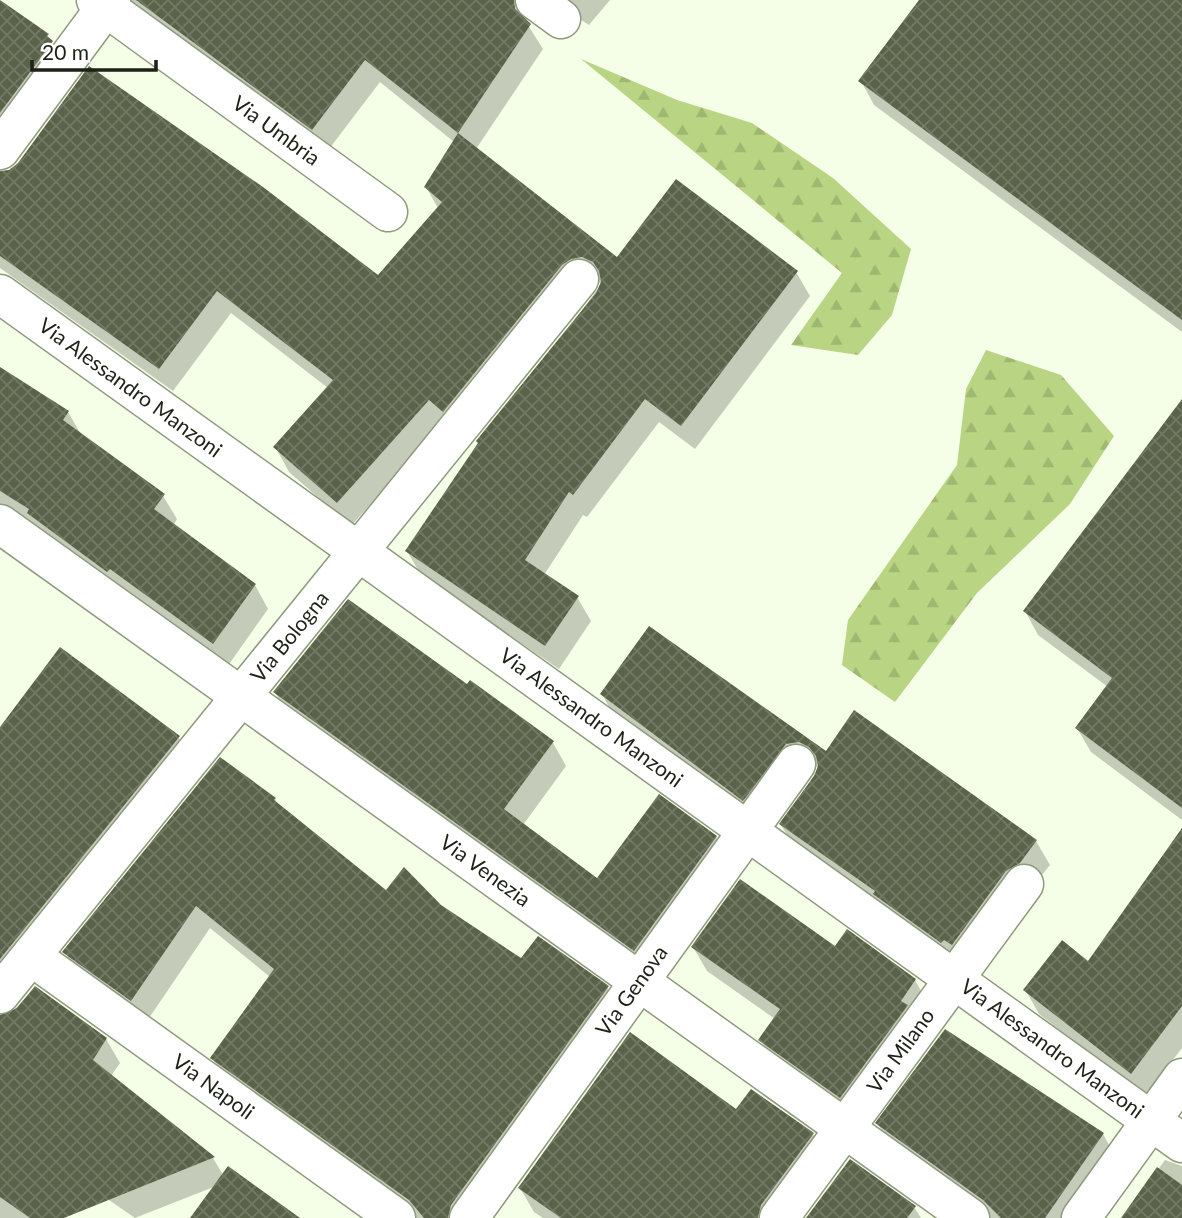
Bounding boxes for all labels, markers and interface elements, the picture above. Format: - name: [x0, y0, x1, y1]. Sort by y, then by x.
- scale bar: [32, 28, 156, 72]
- text: 20 m: [42, 39, 89, 64]
- street label: Via Umbria: [228, 90, 326, 170]
- street label: Via Alessandro Manzoni: [34, 312, 227, 462]
- street label: Via Bologna: [244, 585, 333, 687]
- street label: Via Alessandro Manzoni: [495, 642, 688, 792]
- street label: Via Venezia: [436, 829, 536, 911]
- street label: Via Genova: [590, 940, 672, 1040]
- street label: Via Alessandro Manzoni: [956, 973, 1149, 1123]
- street label: Via Milano: [861, 1003, 939, 1097]
- street label: Via Napoli: [168, 1048, 260, 1124]

